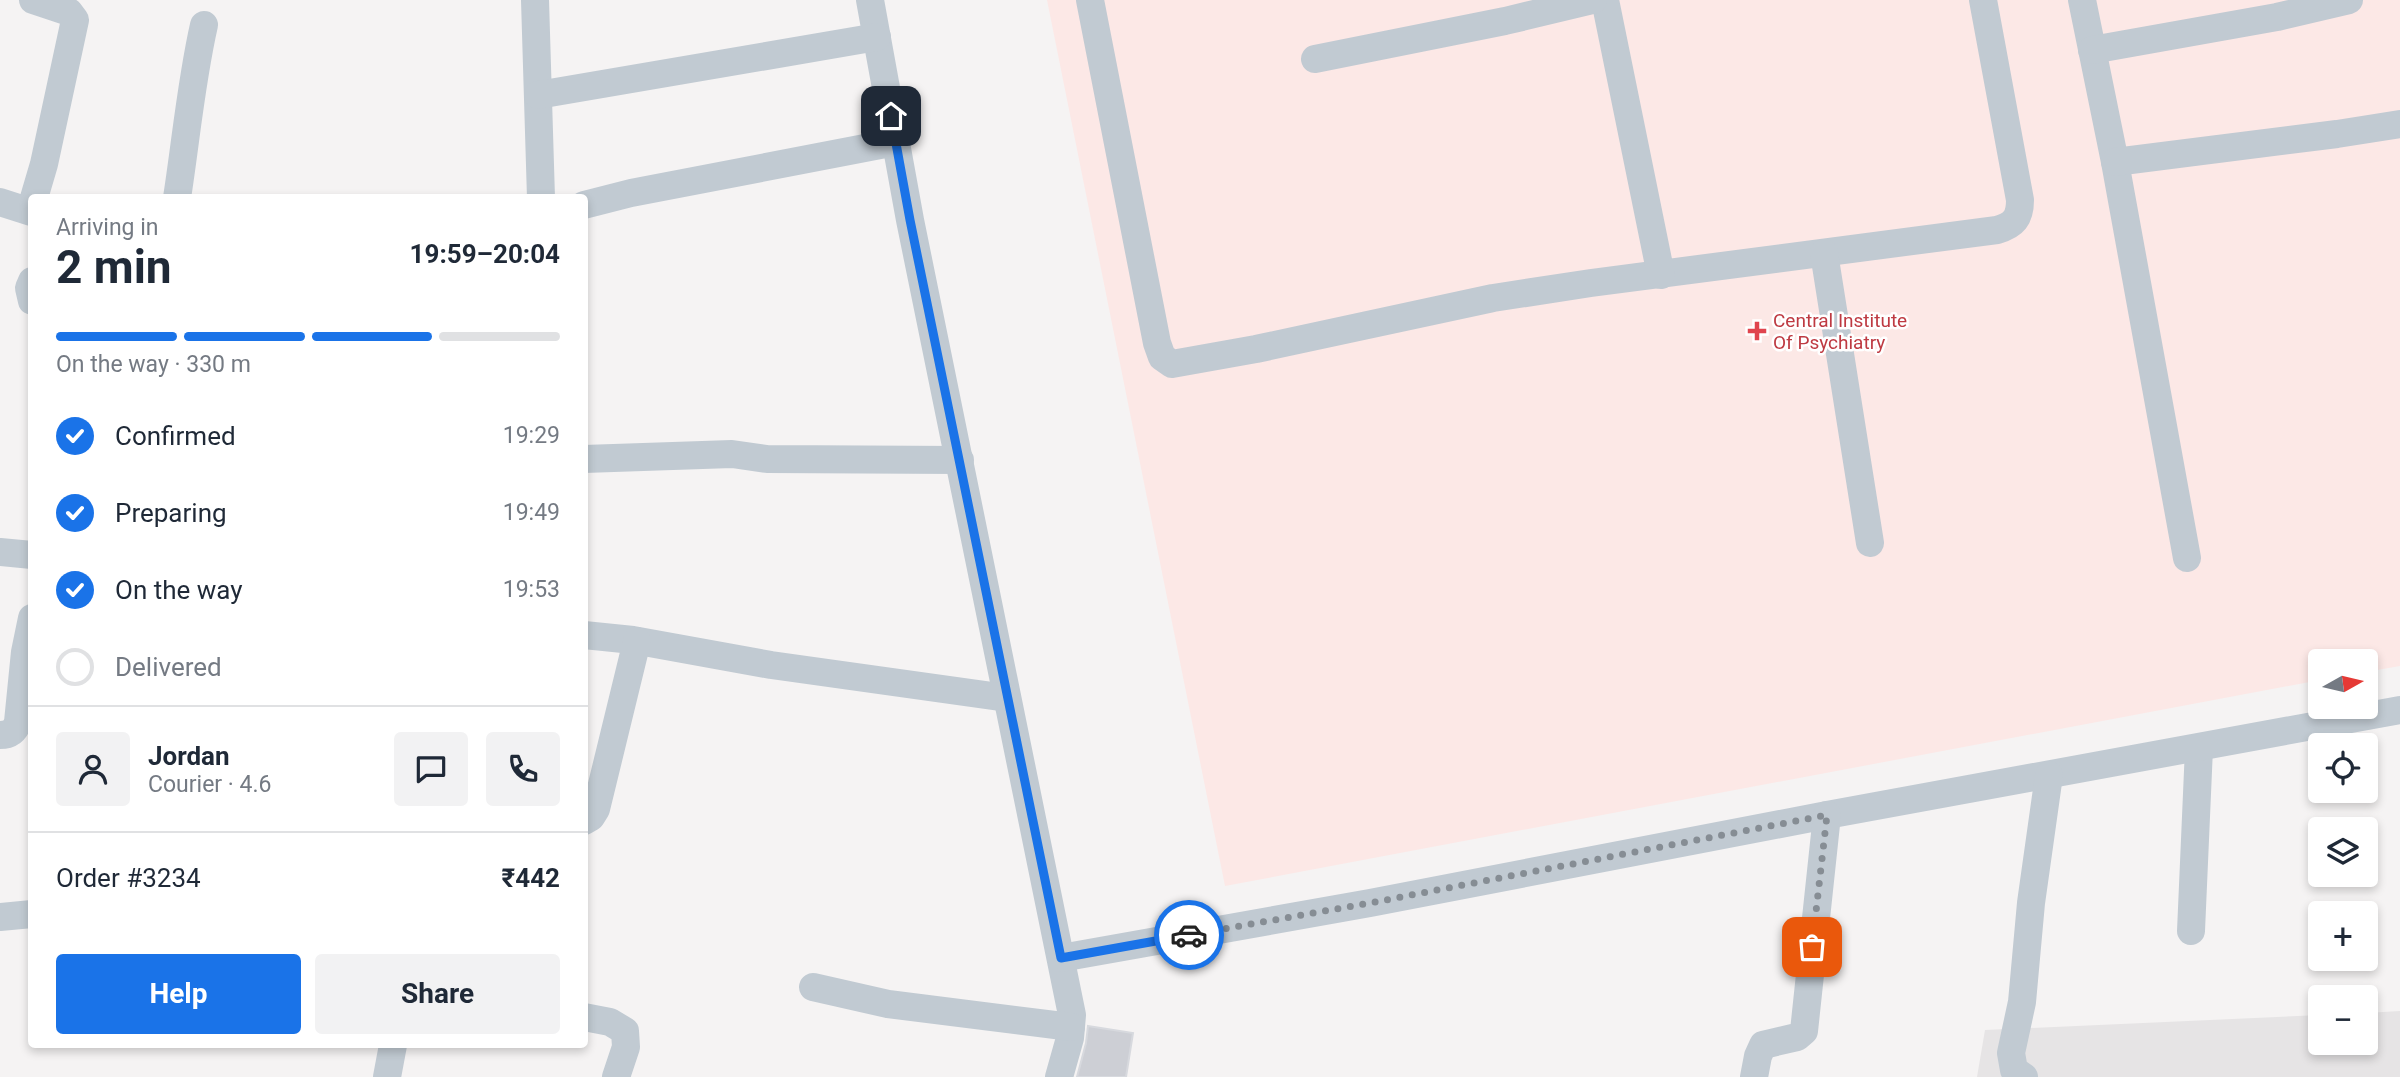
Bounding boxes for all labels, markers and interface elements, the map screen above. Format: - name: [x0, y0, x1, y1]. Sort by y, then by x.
- pin: [861, 86, 921, 146]
- icon: home: [872, 97, 910, 135]
- text: Arriving in: [56, 214, 159, 241]
- text: 19:59–20:04: [410, 239, 560, 269]
- text: 2 min: [56, 240, 172, 294]
- place label: Central Institute Of Psychiatry: [1773, 309, 1907, 354]
- marker: Central Institute Of Psychiatry: [1747, 321, 1767, 341]
- text: On the way · 330 m: [56, 351, 251, 378]
- icon: check: [56, 417, 94, 455]
- text: Confirmed: [115, 421, 236, 451]
- text: 19:29: [503, 422, 560, 449]
- icon: check: [56, 494, 94, 532]
- text: Preparing: [115, 498, 227, 528]
- text: 19:49: [503, 499, 560, 526]
- icon: check: [56, 571, 94, 609]
- text: On the way: [115, 575, 243, 605]
- text: 19:53: [503, 576, 560, 603]
- north arrow: [2308, 649, 2378, 719]
- map controls: [2308, 649, 2378, 1055]
- text: Delivered: [115, 652, 222, 682]
- button: person: [56, 732, 130, 806]
- button: chat: [394, 732, 468, 806]
- button: phone: [486, 732, 560, 806]
- button: locate: [2308, 733, 2378, 803]
- text: Jordan: [148, 741, 230, 771]
- text: Courier · 4.6: [148, 771, 271, 798]
- button: layers: [2308, 817, 2378, 887]
- text: Order #3234: [56, 863, 201, 893]
- text: ₹442: [502, 863, 560, 893]
- courier: [1154, 900, 1224, 970]
- button: +: [2308, 901, 2378, 971]
- icon: car: [1170, 916, 1208, 954]
- pin: [1782, 917, 1842, 977]
- icon: bag: [1793, 928, 1831, 966]
- button: Help: [56, 954, 301, 1034]
- button: Share: [315, 954, 560, 1034]
- button: −: [2308, 985, 2378, 1055]

